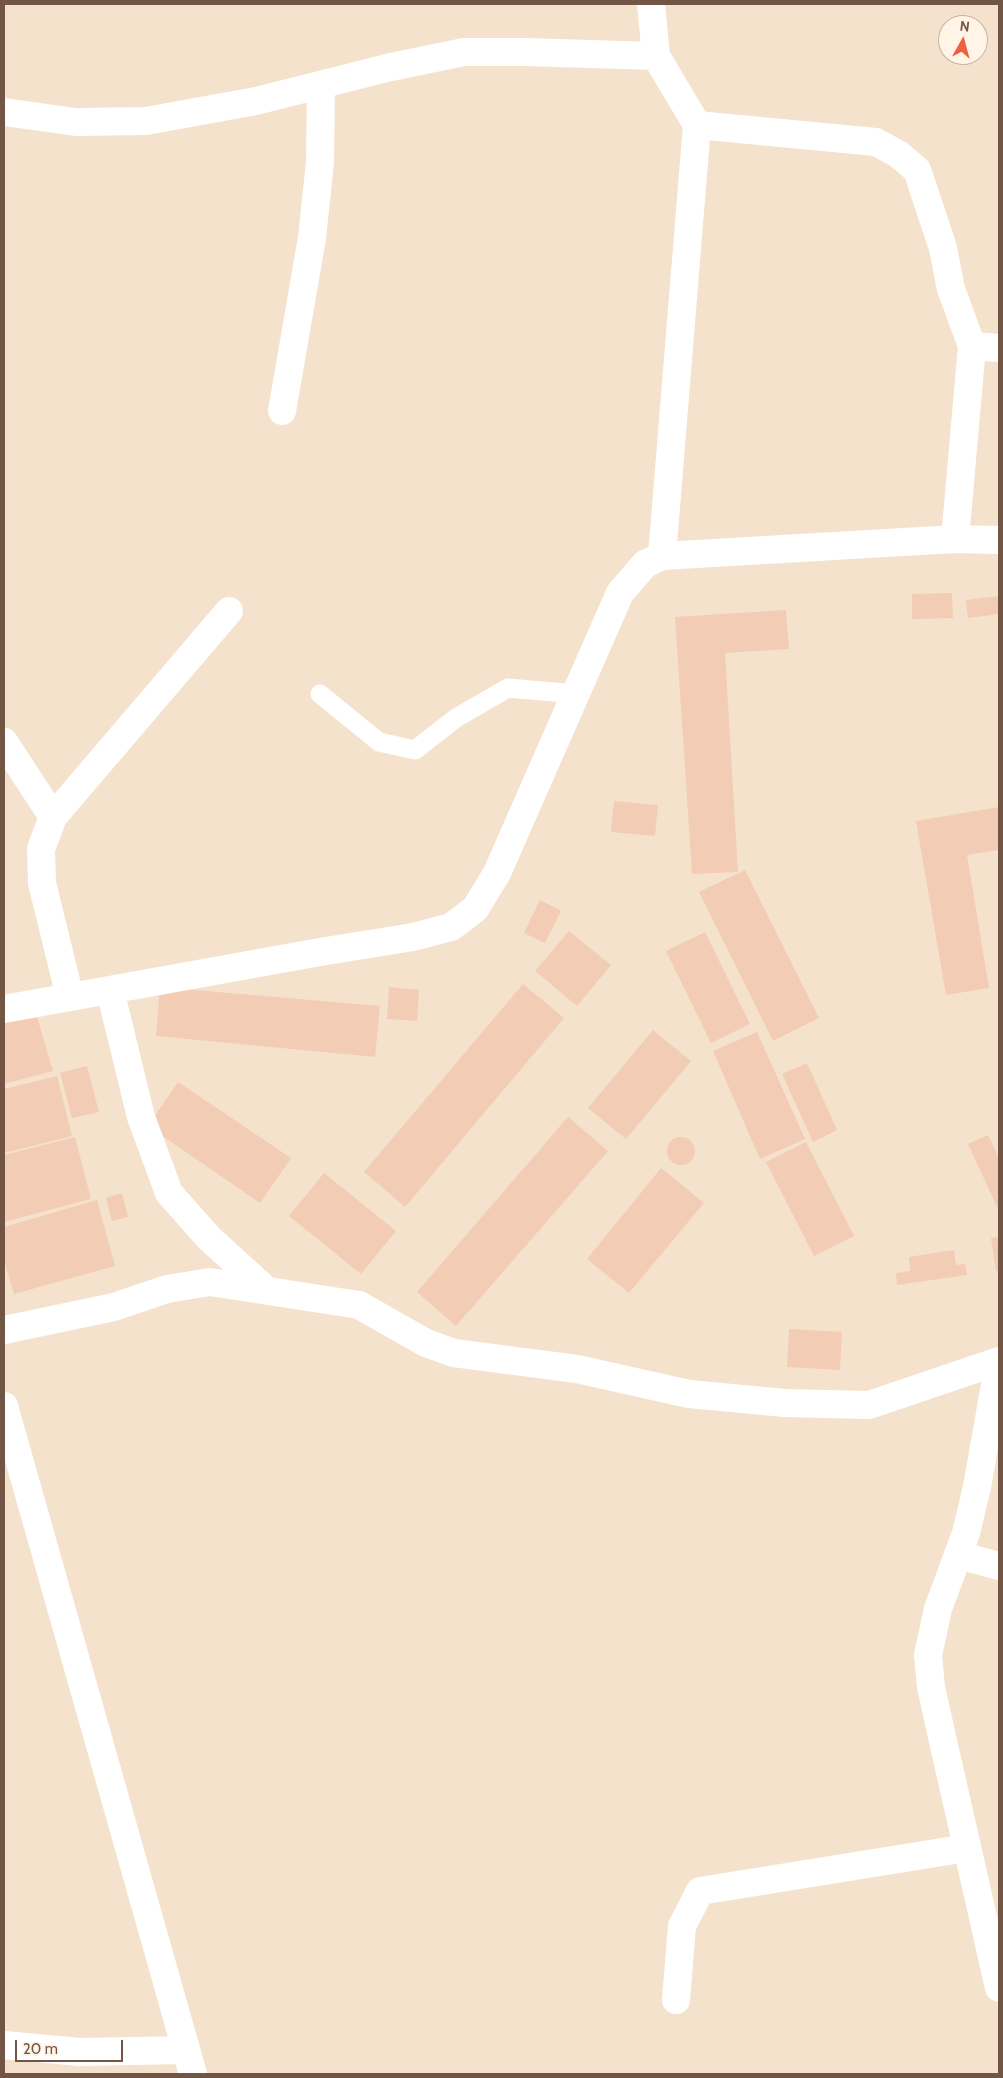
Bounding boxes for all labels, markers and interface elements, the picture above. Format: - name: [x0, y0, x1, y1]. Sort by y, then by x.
- north arrow: [938, 15, 988, 65]
- text: N: [959, 17, 971, 36]
- scale bar: [18, 2030, 125, 2062]
- text: 20 m: [23, 2040, 58, 2058]

